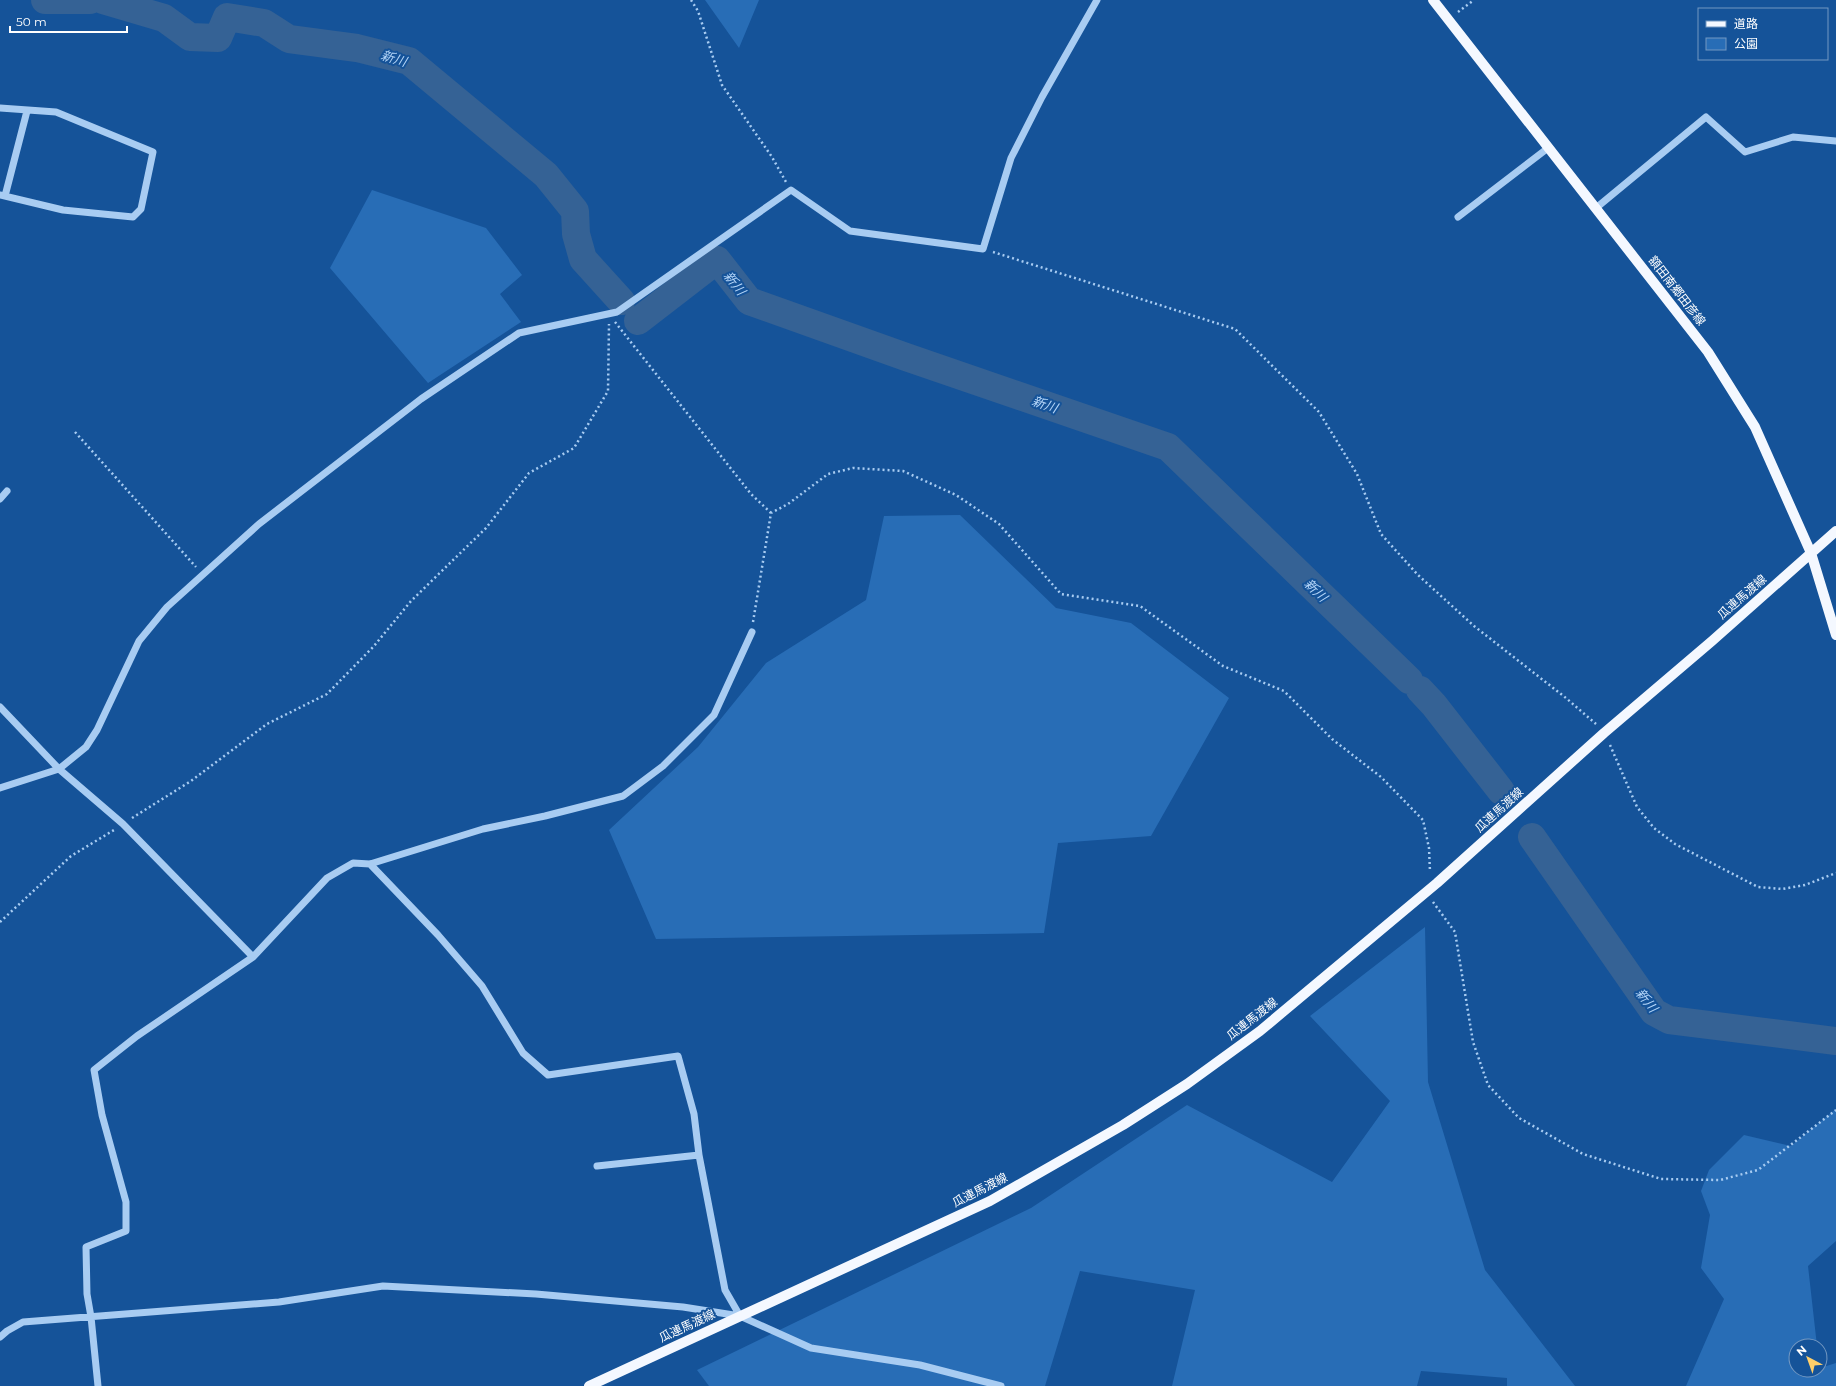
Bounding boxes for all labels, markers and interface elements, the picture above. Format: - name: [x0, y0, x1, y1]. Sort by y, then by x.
- scale bar: [10, 8, 127, 34]
- legend: [1698, 8, 1828, 60]
- text: 50 m: [16, 14, 47, 29]
- text: 道路: [1734, 16, 1758, 31]
- text: 公園: [1734, 36, 1758, 51]
- water label: 新川: [379, 47, 411, 70]
- street label: 額田南郷田彦線: [1646, 253, 1709, 328]
- water label: 新川: [721, 268, 751, 300]
- water label: 新川: [1030, 392, 1062, 416]
- street label: 瓜連馬渡線: [1714, 571, 1769, 622]
- water label: 新川: [1301, 575, 1332, 606]
- street label: 瓜連馬渡線: [1471, 784, 1526, 835]
- water label: 新川: [1633, 985, 1663, 1017]
- street label: 瓜連馬渡線: [1223, 994, 1280, 1043]
- street label: 瓜連馬渡線: [950, 1169, 1010, 1210]
- street label: 瓜連馬渡線: [656, 1306, 717, 1345]
- north arrow: [1788, 1338, 1828, 1378]
- text: N: [1793, 1342, 1809, 1359]

